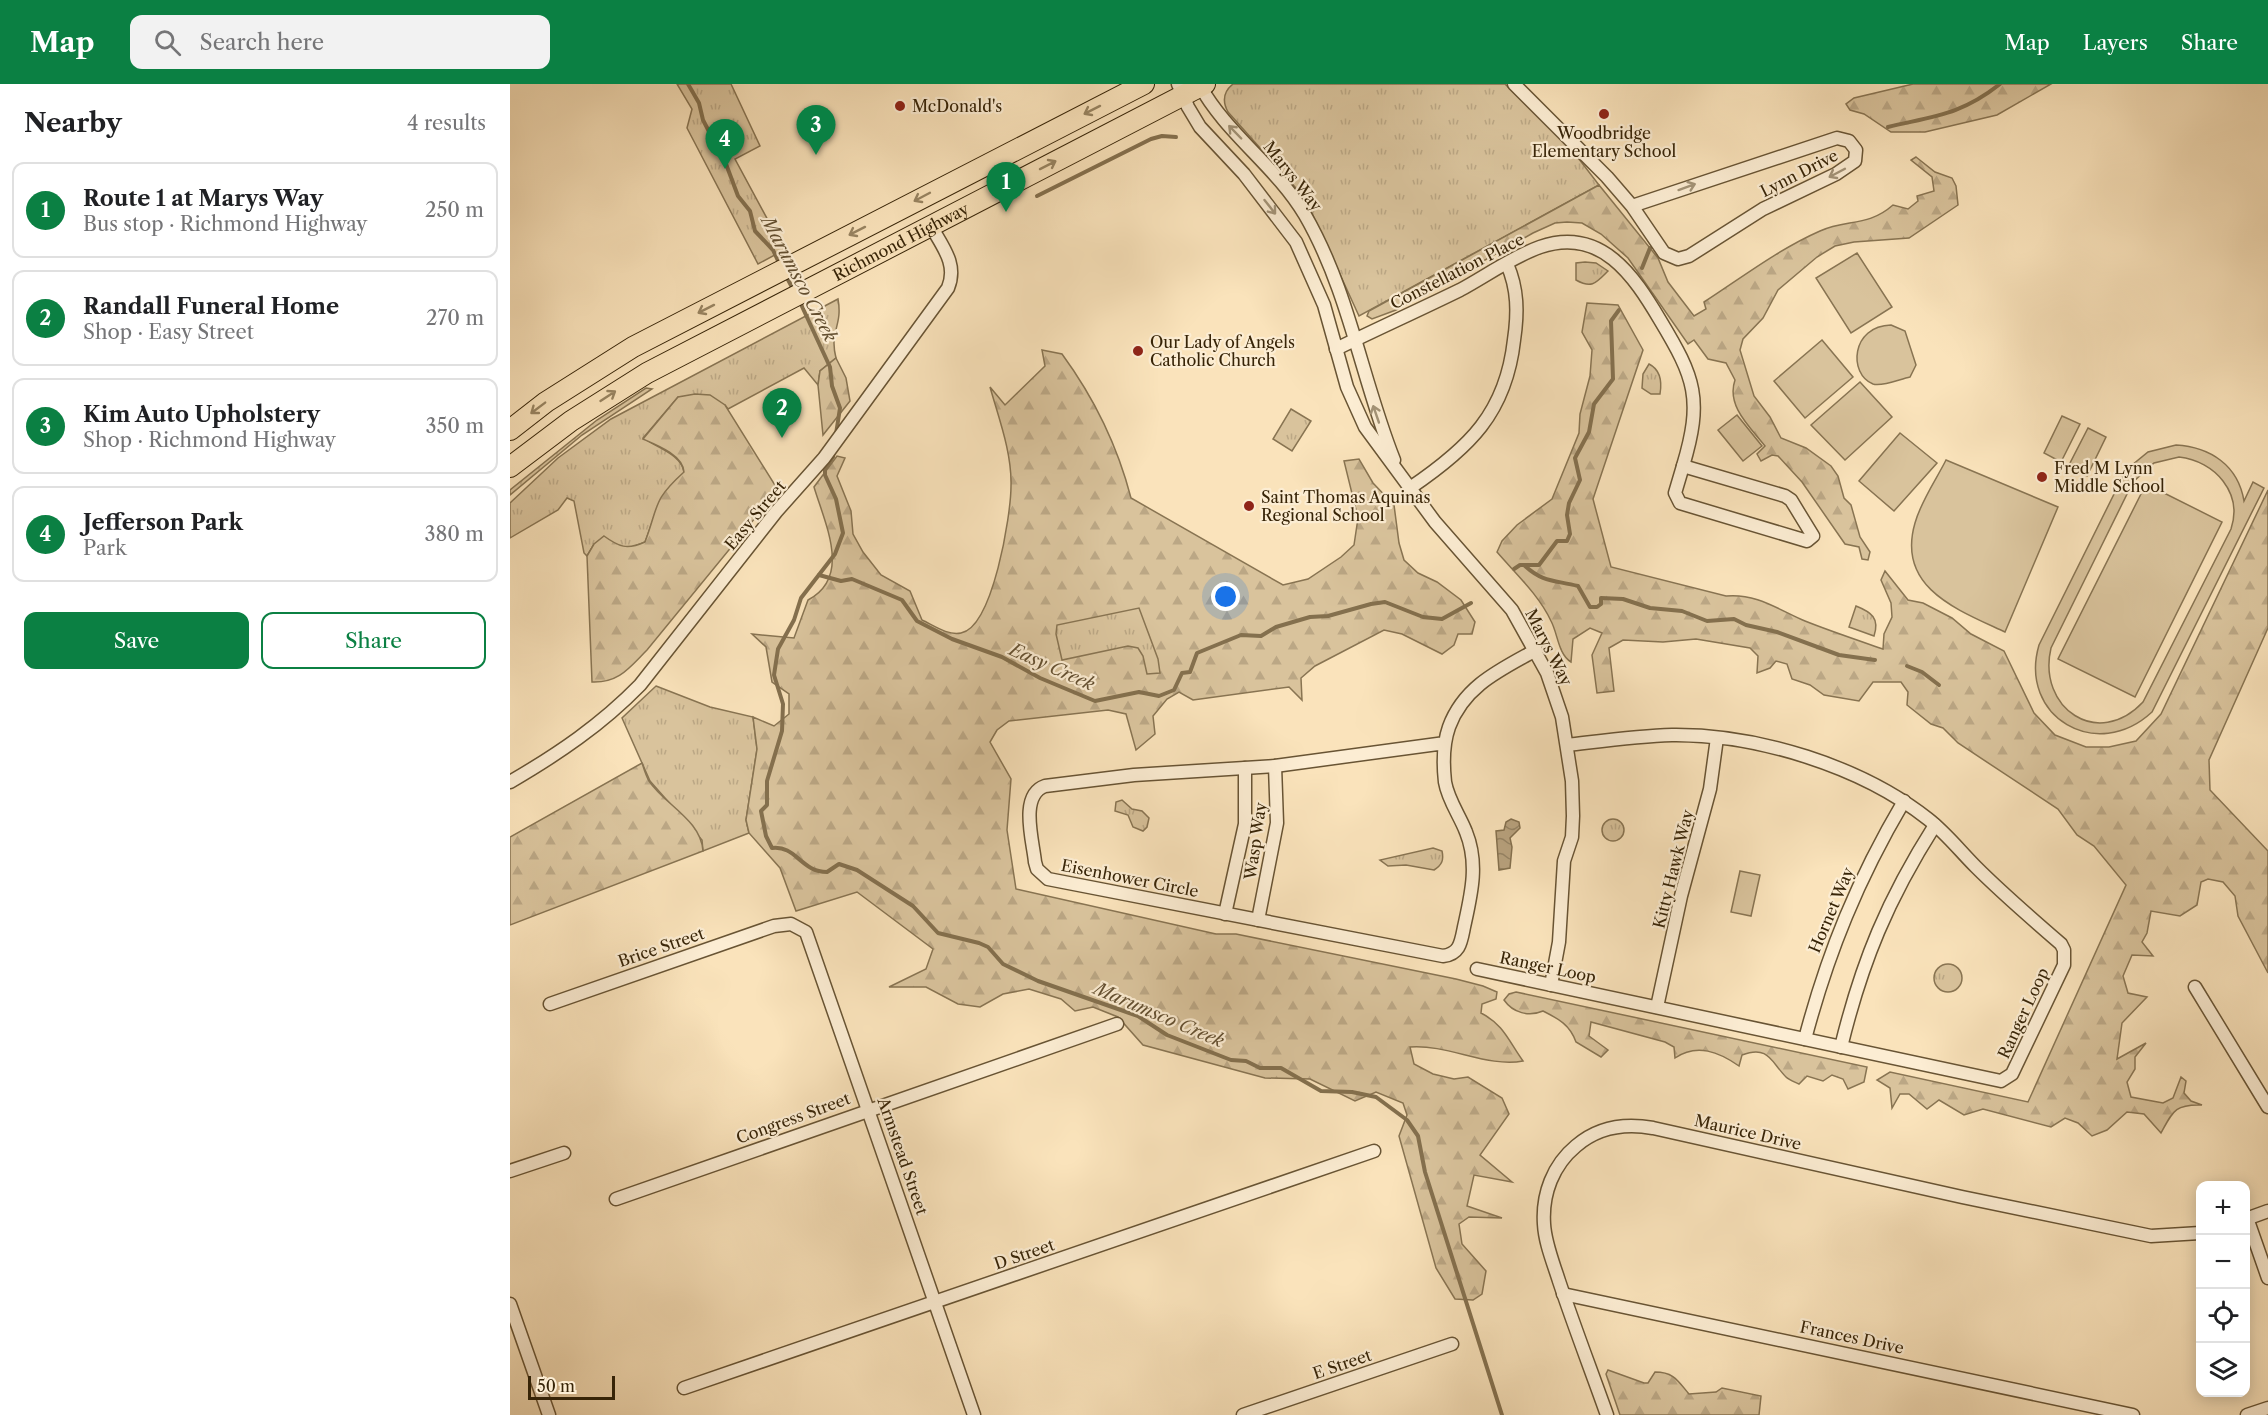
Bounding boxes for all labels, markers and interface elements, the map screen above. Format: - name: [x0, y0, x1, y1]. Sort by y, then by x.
- search box: [130, 15, 550, 69]
- text: Map: [30, 25, 94, 59]
- icon: search: [151, 26, 184, 59]
- text: Search here: [199, 29, 324, 56]
- text: Map: [2005, 30, 2050, 55]
- text: Layers: [2083, 30, 2148, 55]
- text: Share: [2181, 30, 2238, 55]
- place label: McDonald's: [912, 96, 1002, 116]
- marker: McDonald's: [893, 99, 907, 113]
- one-way arrow: [1084, 105, 1102, 117]
- pin: 3: [796, 106, 836, 155]
- text: Nearby: [24, 107, 122, 139]
- marker: Woodbridge Elementary School: [1597, 107, 1611, 121]
- text: 4 results: [407, 111, 486, 135]
- pin: 4: [706, 120, 744, 169]
- place label: Woodbridge Elementary School: [1532, 123, 1676, 161]
- one-way arrow: [1227, 124, 1242, 139]
- street label: Marys Way: [1259, 137, 1327, 216]
- street label: Lynn Drive: [1757, 145, 1841, 201]
- one-way arrow: [1039, 159, 1056, 171]
- pin: 1: [986, 162, 1026, 212]
- one-way arrow: [1828, 168, 1846, 179]
- one-way arrow: [1677, 180, 1696, 191]
- text: Route 1 at Marys Way: [83, 185, 323, 212]
- one-way arrow: [913, 192, 931, 204]
- text: 1: [41, 198, 50, 222]
- text: 250 m: [425, 198, 484, 222]
- street label: Richmond Highway: [829, 198, 973, 285]
- one-way arrow: [1264, 198, 1277, 214]
- water label: Marumsco Creek: [756, 211, 842, 346]
- text: Bus stop · Richmond Highway: [83, 212, 367, 236]
- one-way arrow: [848, 226, 866, 237]
- street label: Constellation Place: [1387, 229, 1527, 313]
- text: Randall Funeral Home: [83, 293, 339, 320]
- one-way arrow: [697, 303, 715, 315]
- text: 2: [40, 306, 51, 330]
- text: 270 m: [426, 306, 484, 330]
- text: Shop · Easy Street: [83, 320, 254, 344]
- place label: Our Lady of Angels Catholic Church: [1150, 332, 1295, 370]
- marker: Our Lady of Angels Catholic Church: [1131, 344, 1145, 358]
- pin: 2: [762, 388, 802, 438]
- one-way arrow: [600, 390, 616, 402]
- text: Kim Auto Upholstery: [83, 401, 320, 428]
- one-way arrow: [531, 402, 547, 415]
- one-way arrow: [1369, 405, 1380, 424]
- text: 3: [40, 414, 51, 438]
- text: 350 m: [426, 414, 484, 438]
- text: Shop · Richmond Highway: [83, 428, 336, 452]
- place label: Fred M Lynn Middle School: [2054, 458, 2165, 496]
- marker: Fred M Lynn Middle School: [2035, 470, 2049, 484]
- street label: Easy Street: [720, 476, 790, 554]
- place label: Saint Thomas Aquinas Regional School: [1261, 487, 1431, 525]
- marker: Saint Thomas Aquinas Regional School: [1242, 499, 1256, 513]
- text: Jefferson Park: [83, 509, 243, 536]
- text: 4: [40, 522, 51, 546]
- text: 380 m: [425, 522, 484, 546]
- text: Park: [83, 536, 126, 560]
- your location: [1211, 582, 1240, 611]
- street label: Marys Way: [1521, 605, 1577, 690]
- button: Save: [24, 612, 249, 669]
- button: Share: [261, 612, 486, 669]
- water label: Easy Creek: [1004, 638, 1099, 696]
- street label: Wasp Way: [1240, 800, 1270, 882]
- street label: Kitty Hawk Way: [1649, 806, 1698, 930]
- street label: Eisenhower Circle: [1060, 855, 1200, 901]
- street label: Hornet Way: [1804, 863, 1858, 956]
- street label: Brice Street: [615, 923, 707, 971]
- street label: Ranger Loop: [1498, 947, 1598, 987]
- street label: Ranger Loop: [1993, 964, 2053, 1062]
- water label: Marumsco Creek: [1089, 977, 1228, 1053]
- street label: Congress Street: [733, 1088, 853, 1148]
- street label: Armstead Street: [873, 1094, 933, 1218]
- street label: Maurice Drive: [1693, 1110, 1803, 1154]
- map controls: [2196, 1181, 2250, 1397]
- button: +: [2196, 1181, 2250, 1235]
- street label: D Street: [991, 1234, 1057, 1274]
- button: −: [2196, 1235, 2250, 1289]
- button: locate: [2196, 1289, 2250, 1343]
- street label: Frances Drive: [1798, 1316, 1906, 1358]
- button: layers: [2196, 1343, 2250, 1397]
- street label: E Street: [1310, 1345, 1374, 1383]
- scale bar: [528, 1373, 615, 1400]
- text: 50 m: [537, 1376, 575, 1396]

